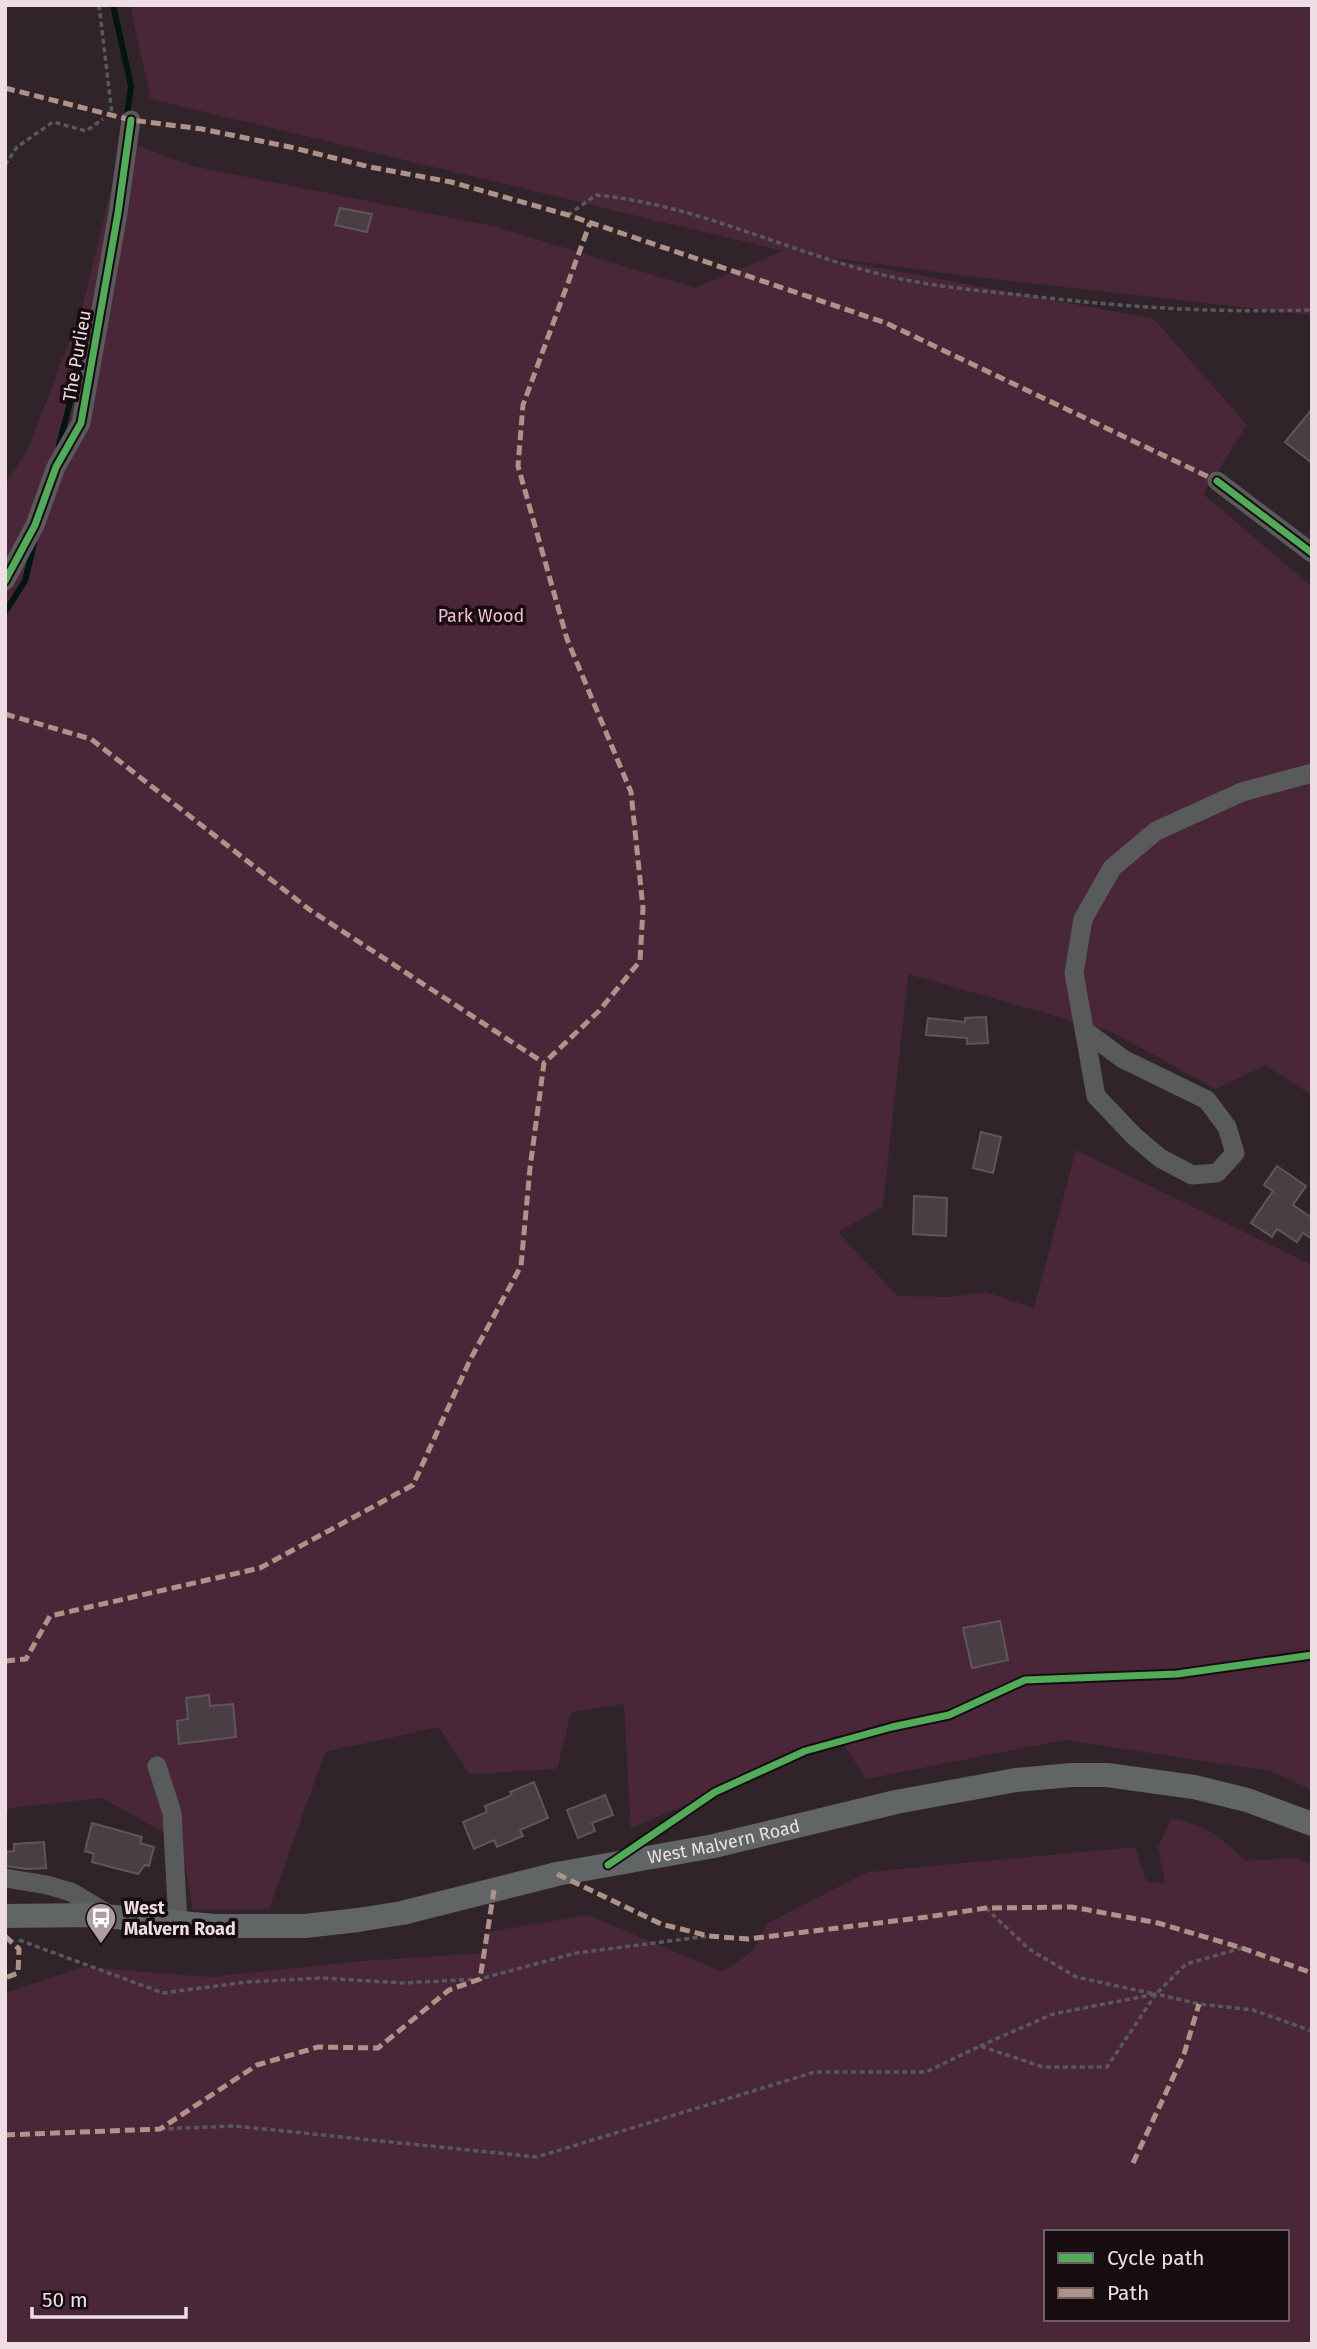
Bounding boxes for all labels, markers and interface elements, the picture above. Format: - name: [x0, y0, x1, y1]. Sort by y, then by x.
- street label: The Purlieu: [58, 309, 96, 403]
- park label: Park Wood: [438, 605, 524, 627]
- street label: West Malvern Road: [646, 1815, 802, 1869]
- place label: West Malvern Road: [124, 1897, 236, 1940]
- bus stop icon: West Malvern Road: [84, 1901, 118, 1945]
- legend: [1044, 2230, 1289, 2321]
- text: Cycle path: [1107, 2245, 1205, 2271]
- scale bar: [32, 2276, 186, 2320]
- text: Path: [1107, 2280, 1149, 2306]
- text: 50 m: [42, 2287, 88, 2313]

